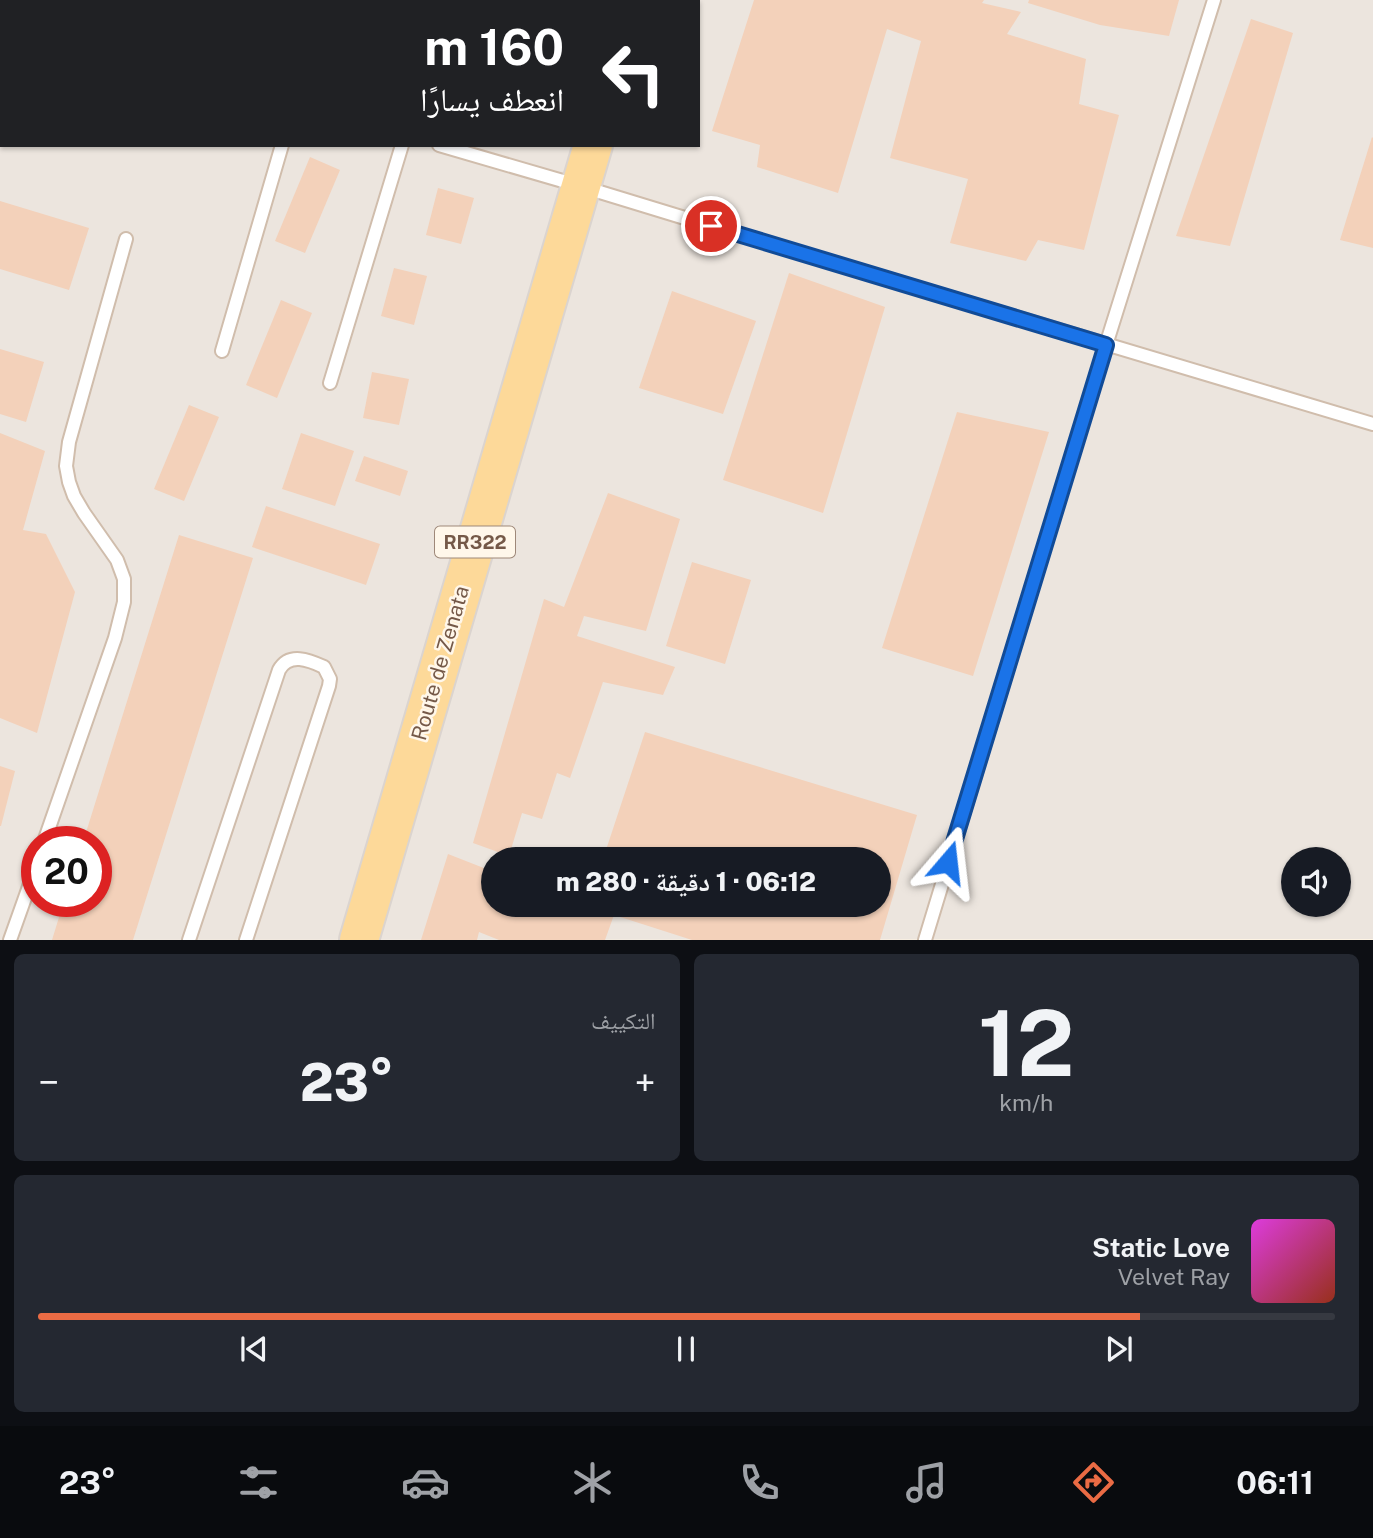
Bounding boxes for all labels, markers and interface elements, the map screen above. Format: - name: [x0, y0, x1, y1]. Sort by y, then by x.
- text: 160 m: [424, 18, 564, 76]
- icon: left: [588, 28, 679, 119]
- text: انعطف يسارًا: [420, 81, 564, 118]
- pin: [681, 196, 741, 256]
- icon: arrive: [692, 207, 730, 245]
- road number: RR322: [435, 526, 515, 558]
- street label: Route de Zenata: [406, 583, 474, 743]
- position arrow: [911, 825, 985, 899]
- speed limit sign: 20: [21, 826, 112, 917]
- map controls: [1281, 847, 1351, 917]
- button: sound: [1281, 847, 1351, 917]
- text: 06:12 · 1 دقيقة · 280 m: [556, 866, 816, 897]
- text: 12: [978, 990, 1075, 1096]
- text: التكييف: [591, 1007, 656, 1034]
- text: 23°: [300, 1052, 394, 1113]
- text: −: [38, 1060, 59, 1105]
- text: +: [634, 1060, 655, 1105]
- text: km/h: [999, 1089, 1053, 1116]
- text: Static Love: [1092, 1232, 1230, 1263]
- text: Velvet Ray: [1118, 1263, 1230, 1290]
- icon: previous: [235, 1330, 273, 1368]
- icon: pause: [667, 1330, 705, 1368]
- icon: next: [1100, 1330, 1138, 1368]
- icon: filters: [234, 1458, 283, 1507]
- icon: car: [401, 1458, 450, 1507]
- icon: climate: [568, 1458, 617, 1507]
- icon: phone: [735, 1458, 784, 1507]
- icon: music: [902, 1458, 951, 1507]
- icon: directions: [1069, 1458, 1118, 1507]
- text: 23°: [59, 1464, 116, 1501]
- text: 06:11: [1236, 1464, 1314, 1501]

